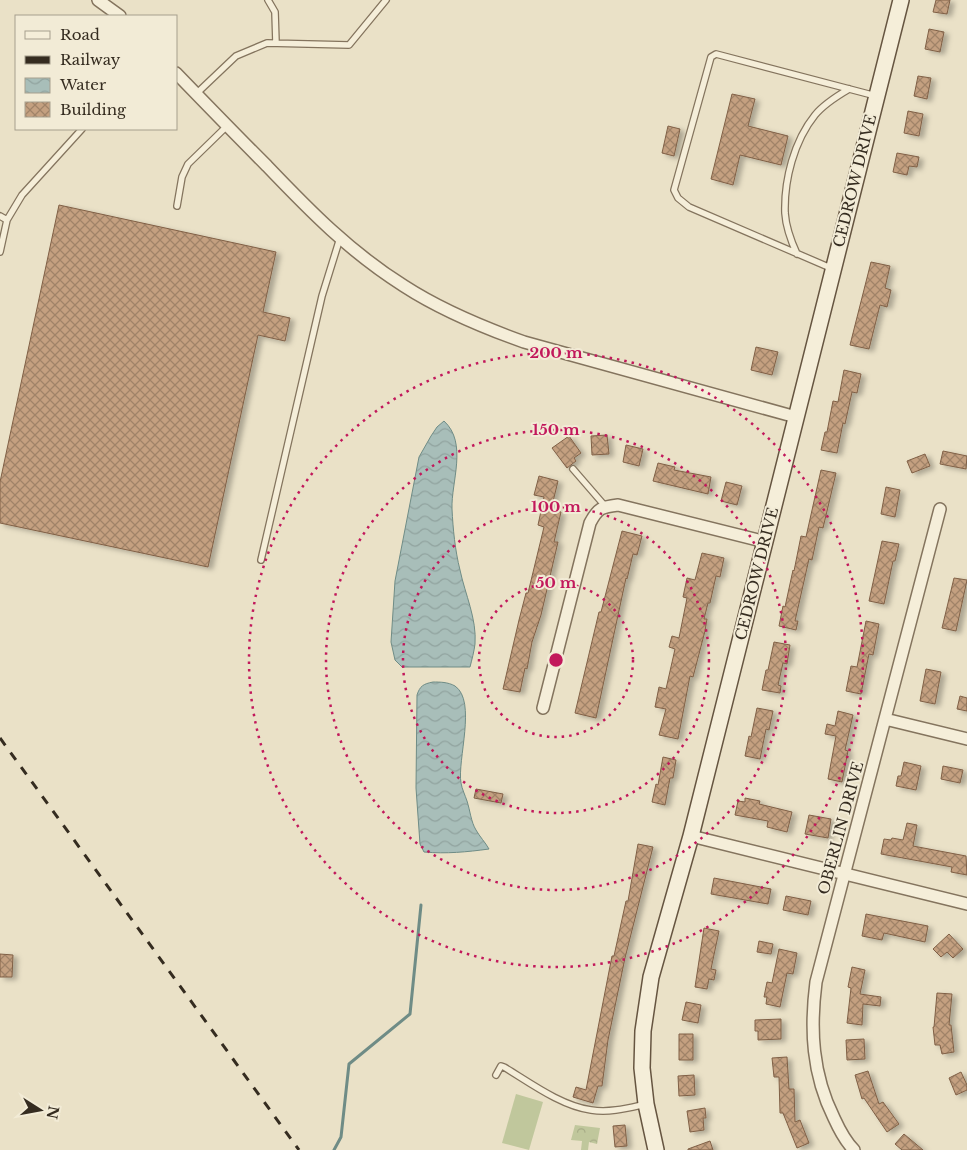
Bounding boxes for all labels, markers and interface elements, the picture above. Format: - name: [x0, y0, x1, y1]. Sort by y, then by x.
- legend: [15, 15, 178, 130]
- text: Road: [60, 25, 100, 44]
- text: Railway: [60, 50, 121, 69]
- text: Water: [59, 75, 107, 94]
- text: Building: [60, 100, 127, 119]
- street label: CEDROW DRIVE: [829, 112, 880, 249]
- text: 200 m: [530, 343, 583, 362]
- text: 150 m: [532, 420, 580, 439]
- text: 100 m: [531, 497, 581, 516]
- street label: CEDROW DRIVE: [731, 505, 782, 642]
- text: 50 m: [536, 573, 577, 592]
- centre of rings: [547, 651, 565, 669]
- street label: OBERLIN DRIVE: [814, 759, 867, 896]
- north arrow: [15, 1085, 65, 1135]
- text: N: [43, 1104, 63, 1121]

